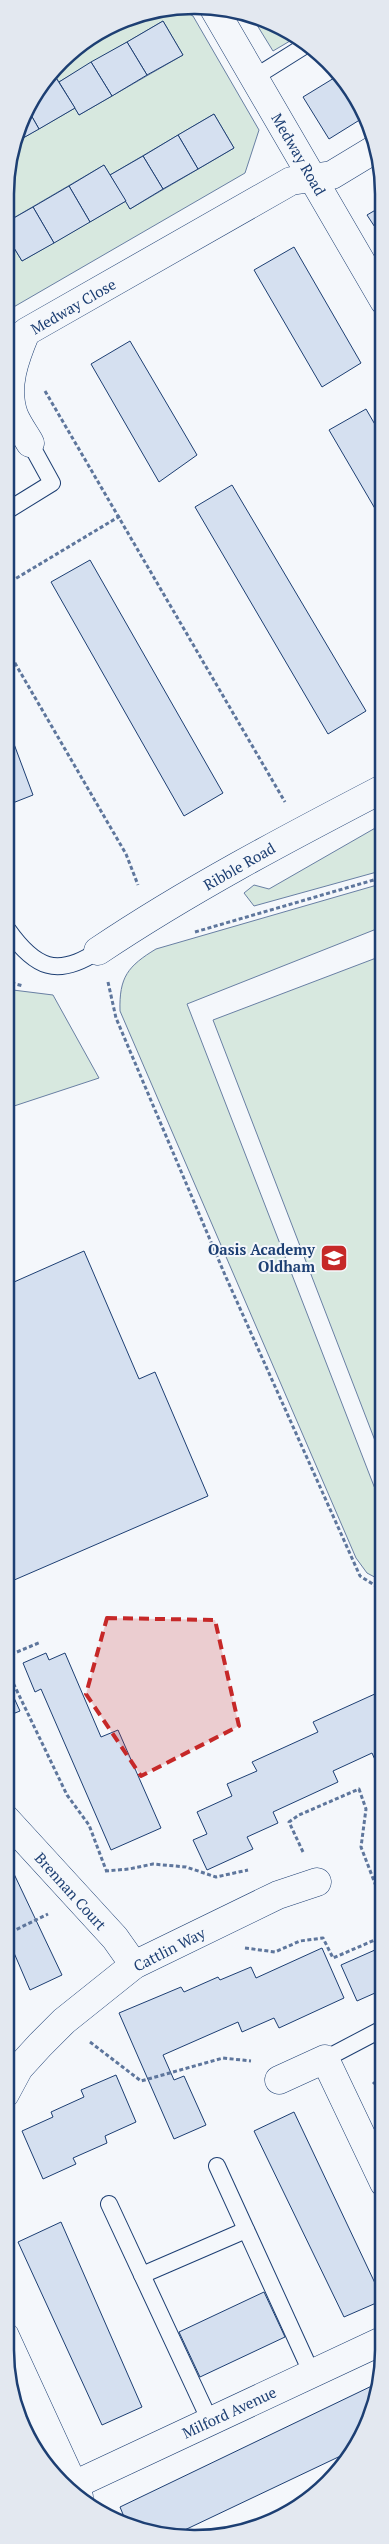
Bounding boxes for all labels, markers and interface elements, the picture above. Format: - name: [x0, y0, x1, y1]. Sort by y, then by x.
- street label: Medway Road: [267, 109, 331, 199]
- street label: Medway Close: [27, 274, 119, 338]
- street label: Ribble Road: [200, 837, 278, 895]
- place label: Oasis Academy Oldham: [208, 1239, 316, 1276]
- school or university icon: Oasis Academy Oldham: [319, 1243, 349, 1273]
- street label: Brennan Court: [31, 1848, 112, 1934]
- street label: Cattlin Way: [130, 1922, 209, 1976]
- street label: Milford Avenue: [179, 2381, 279, 2443]

